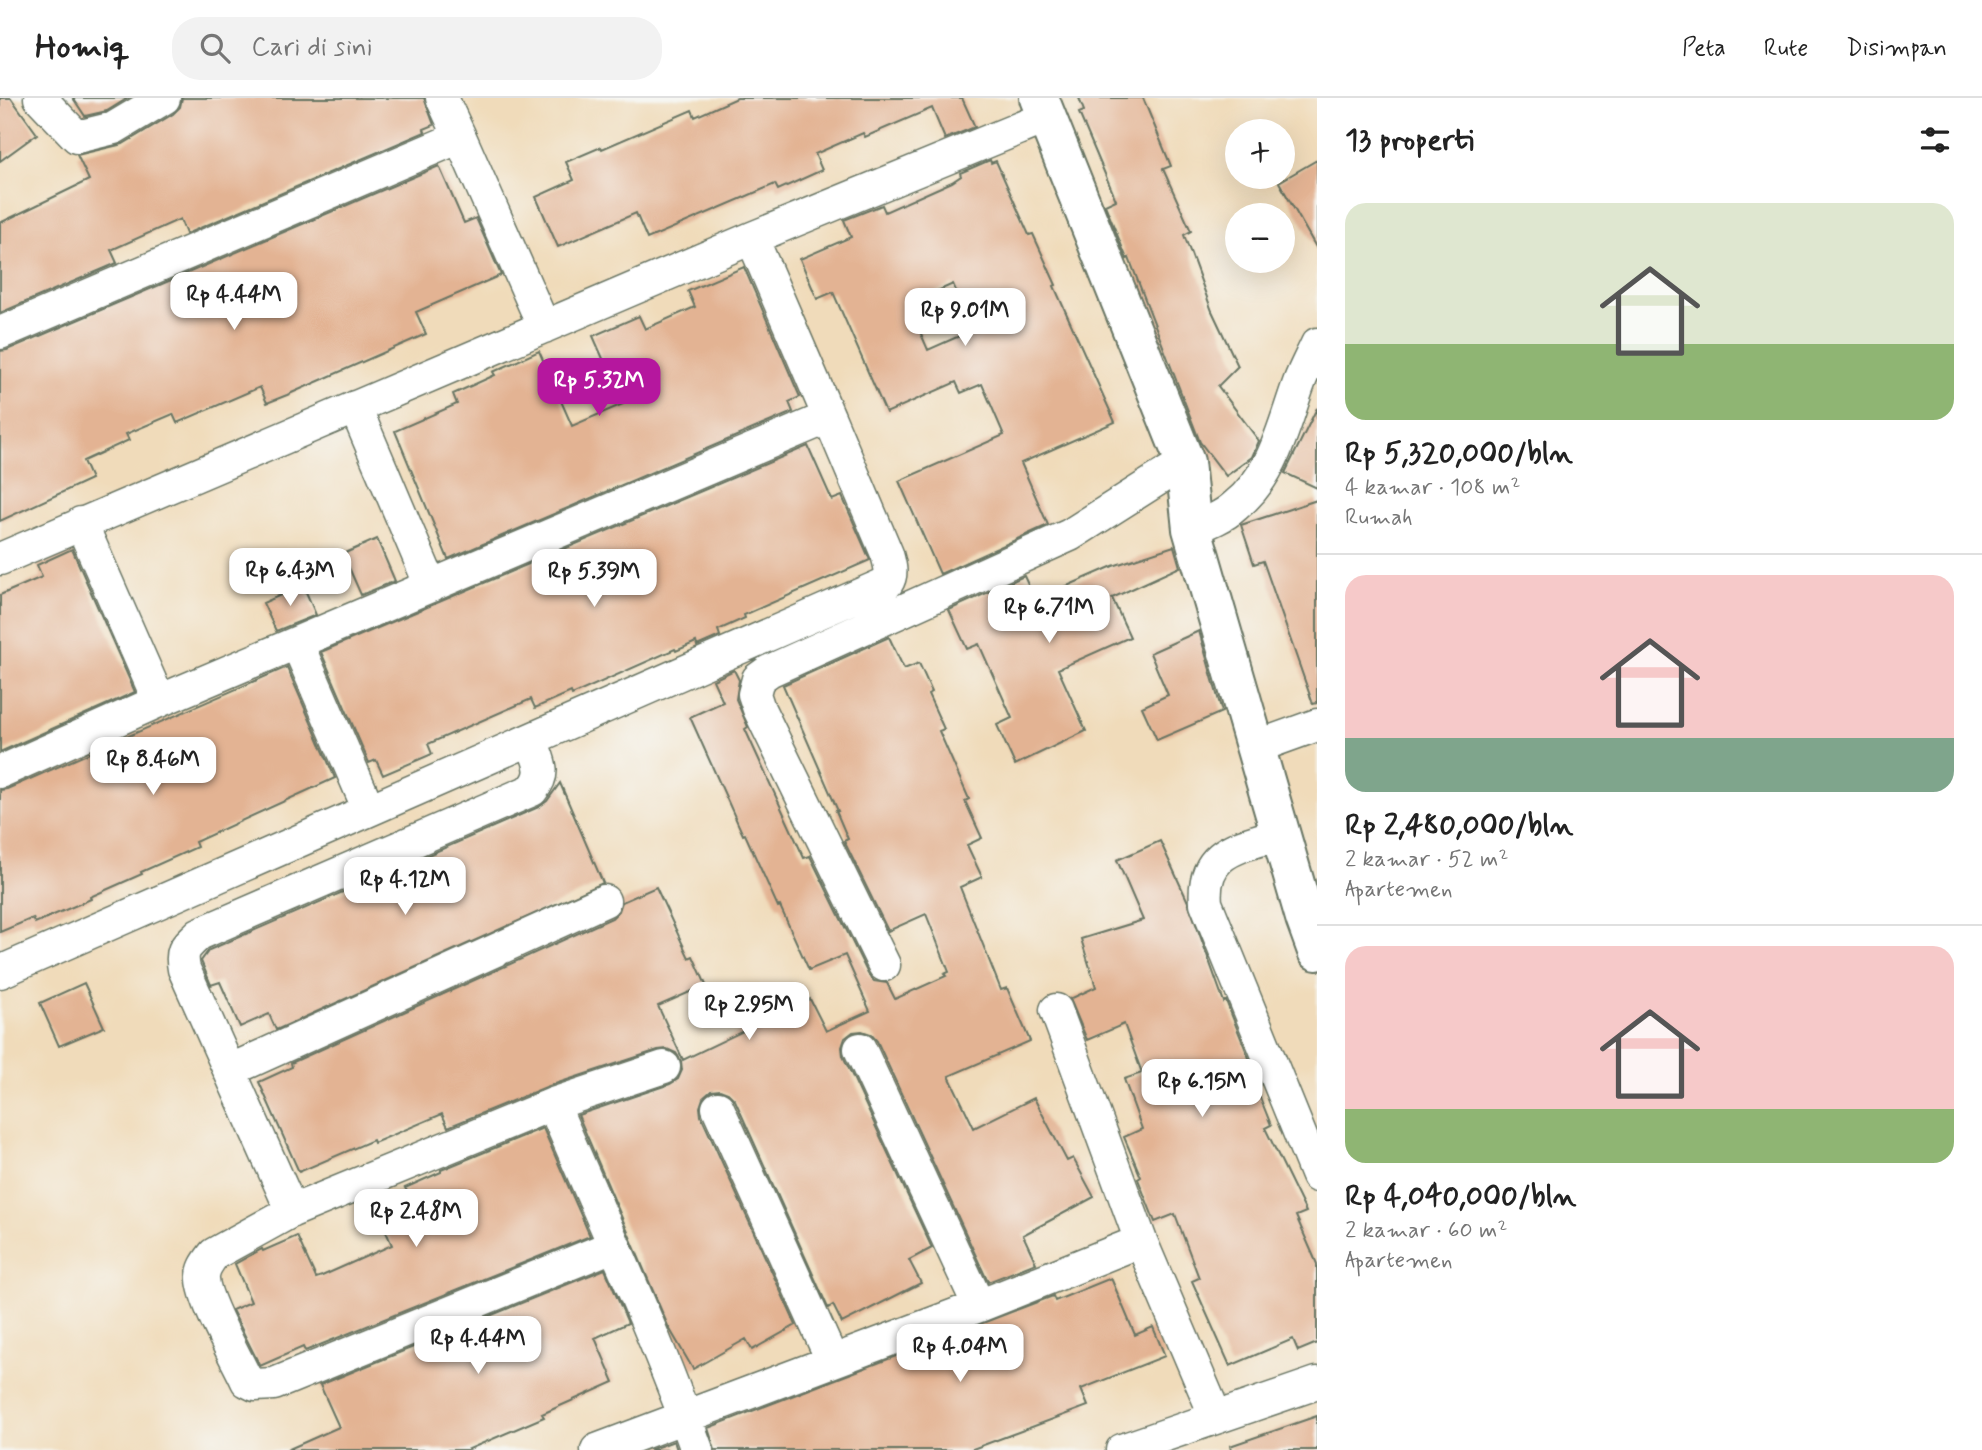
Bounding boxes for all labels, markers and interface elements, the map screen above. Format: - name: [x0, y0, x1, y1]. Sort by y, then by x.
- search box: [172, 17, 662, 80]
- text: Homiq: [35, 26, 130, 70]
- icon: search: [196, 29, 234, 67]
- text: Cari di sini: [252, 31, 373, 65]
- text: Peta: [1682, 33, 1726, 64]
- text: Rute: [1764, 33, 1808, 64]
- text: Disimpan: [1846, 33, 1947, 64]
- map controls: [1225, 119, 1295, 273]
- button: +: [1225, 119, 1295, 189]
- text: 13 properti: [1345, 121, 1474, 160]
- icon: filters: [1916, 121, 1954, 159]
- button: −: [1225, 203, 1295, 273]
- icon: home: [1587, 248, 1713, 374]
- pin: Rp 4.44M: [162, 272, 306, 332]
- text: Rp 4.44M: [186, 280, 282, 310]
- pin: Rp 9.01M: [893, 288, 1037, 348]
- text: Rp 9.01M: [921, 296, 1009, 326]
- pin: Rp 5.32M: [527, 358, 671, 418]
- text: Rp 5.32M: [554, 366, 645, 396]
- text: Rp 5,320,000/bln: [1345, 434, 1573, 473]
- text: 4 kamar · 108 m²: [1345, 473, 1520, 503]
- text: Rumah: [1345, 503, 1413, 533]
- pin: Rp 6.43M: [218, 548, 362, 608]
- pin: Rp 5.39M: [522, 550, 666, 609]
- text: Rp 6.43M: [245, 556, 335, 586]
- text: Rp 5.39M: [548, 557, 640, 587]
- pin: Rp 6.71M: [977, 586, 1121, 645]
- text: Rp 6.71M: [1004, 593, 1094, 623]
- icon: home: [1587, 620, 1713, 746]
- pin: Rp 8.46M: [81, 738, 225, 797]
- text: Rp 8.46M: [106, 745, 200, 775]
- text: Rp 2,480,000/bln: [1345, 806, 1573, 845]
- text: 2 kamar · 52 m²: [1345, 845, 1508, 875]
- pin: Rp 4.12M: [333, 858, 477, 917]
- text: Rp 4.12M: [360, 865, 450, 895]
- text: Apartemen: [1345, 875, 1453, 905]
- pin: Rp 2.95M: [677, 982, 821, 1042]
- text: Rp 2.95M: [704, 990, 794, 1020]
- icon: home: [1587, 991, 1713, 1117]
- pin: Rp 6.15M: [1130, 1060, 1274, 1119]
- text: Rp 6.15M: [1158, 1067, 1246, 1097]
- text: Rp 4,040,000/bln: [1345, 1177, 1576, 1216]
- pin: Rp 2.48M: [344, 1190, 488, 1249]
- text: Rp 2.48M: [370, 1197, 462, 1227]
- text: 2 kamar · 60 m²: [1345, 1216, 1507, 1246]
- text: Apartemen: [1345, 1246, 1453, 1276]
- pin: Rp 4.44M: [406, 1316, 550, 1376]
- text: Rp 4.44M: [430, 1324, 526, 1354]
- pin: Rp 4.04M: [888, 1324, 1032, 1384]
- text: Rp 4.04M: [913, 1332, 1007, 1362]

